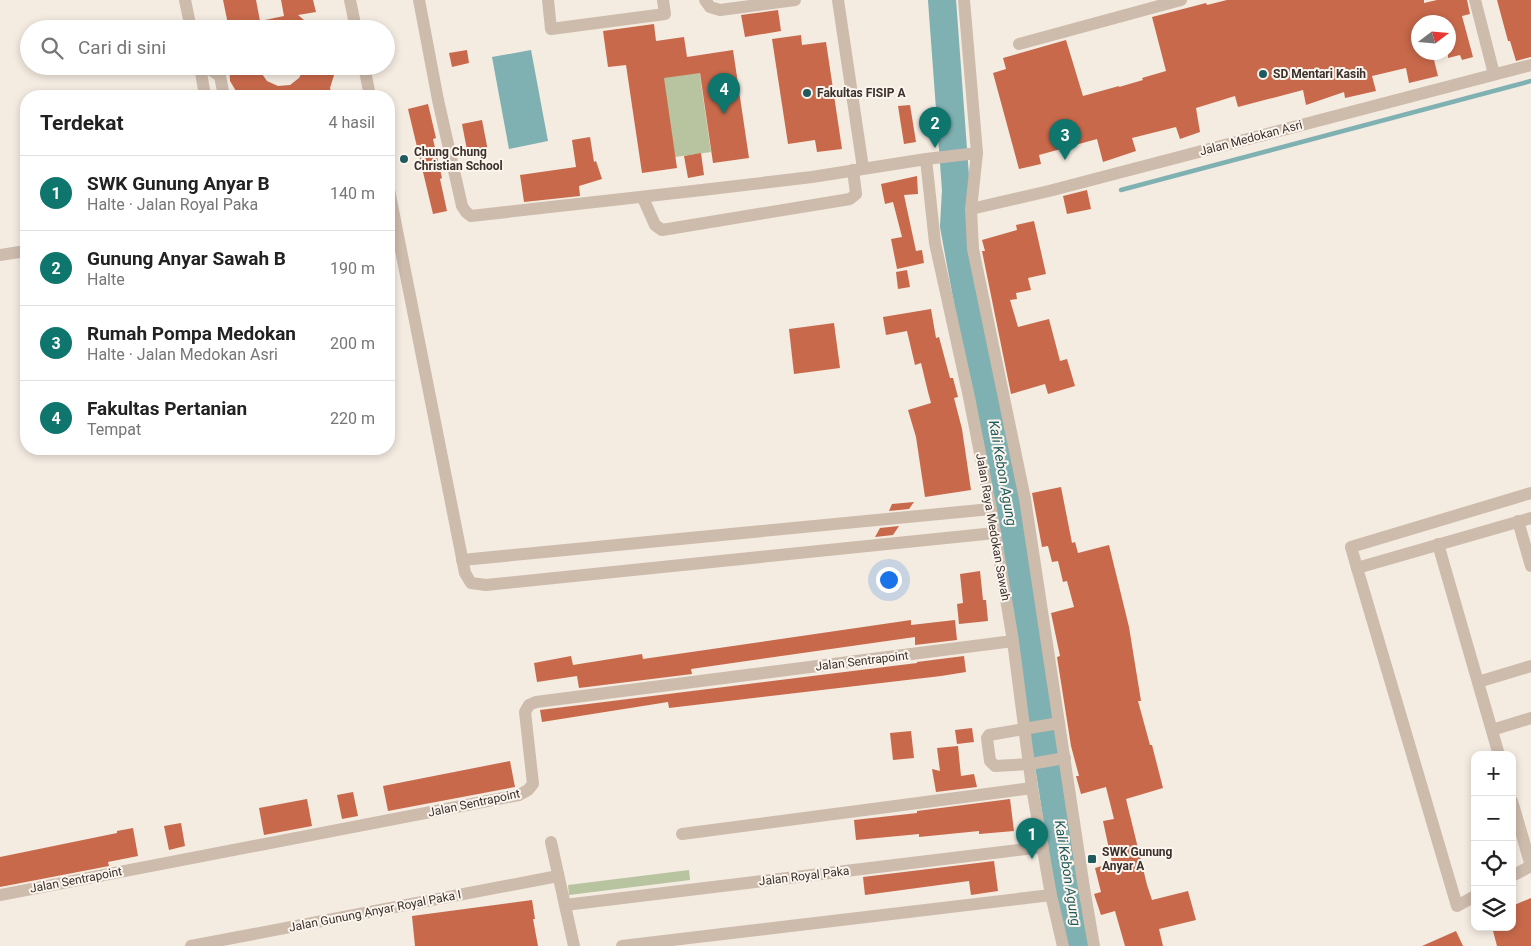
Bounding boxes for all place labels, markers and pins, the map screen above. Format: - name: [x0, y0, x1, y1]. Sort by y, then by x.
- place label: SD Mentari Kasih: [1273, 67, 1366, 81]
- marker: SD Mentari Kasih: [1257, 68, 1269, 80]
- pin: 4: [708, 73, 740, 114]
- place label: Fakultas FISIP A: [817, 86, 906, 100]
- marker: Fakultas FISIP A: [801, 87, 813, 99]
- pin: 2: [919, 107, 951, 148]
- pin: 3: [1049, 119, 1081, 160]
- place label: Chung Chung Christian School: [414, 145, 503, 173]
- marker: Chung Chung Christian School: [398, 153, 410, 165]
- pin: 1: [1016, 818, 1048, 859]
- place label: SWK Gunung Anyar A: [1102, 845, 1173, 873]
- marker: SWK Gunung Anyar A: [1086, 853, 1098, 865]

